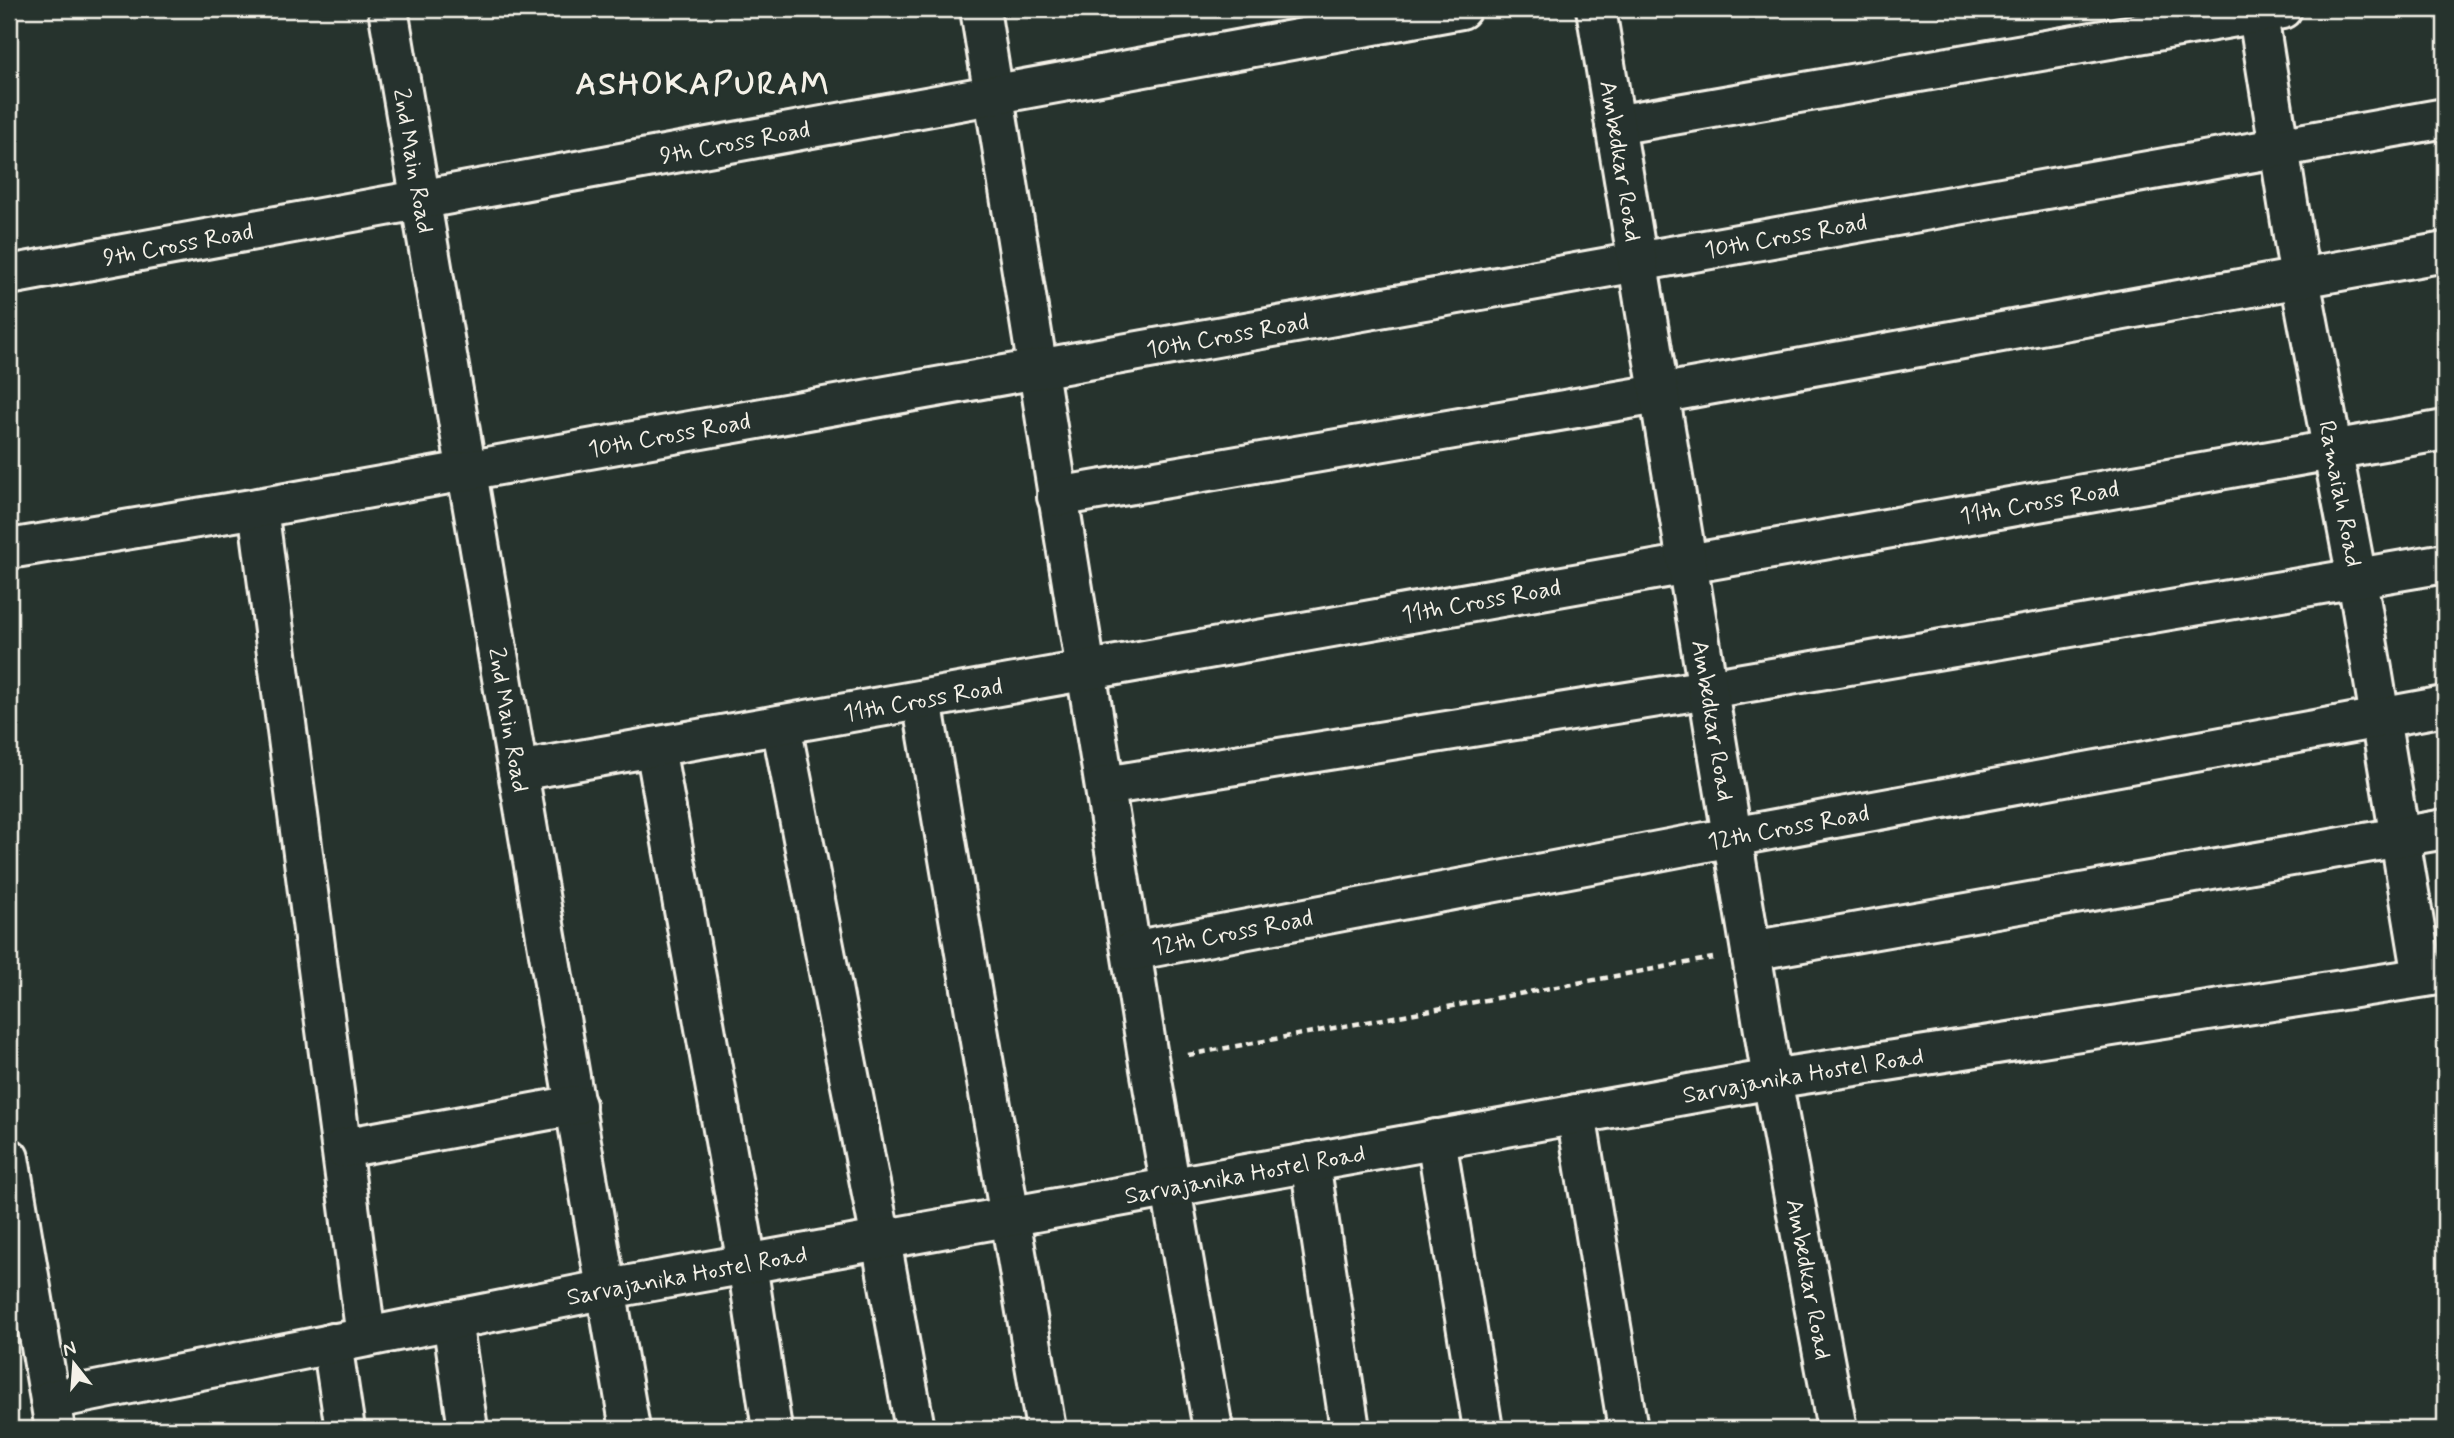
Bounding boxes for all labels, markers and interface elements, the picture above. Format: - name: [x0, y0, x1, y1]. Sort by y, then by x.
- district label: ASHOKAPURAM: [575, 64, 831, 106]
- street label: Ambedkar Road: [1591, 78, 1648, 244]
- street label: 2nd Main Road: [385, 86, 440, 236]
- street label: 9th Cross Road: [658, 115, 813, 172]
- street label: 10th Cross Road: [1702, 207, 1870, 267]
- street label: 9th Cross Road: [101, 217, 256, 274]
- street label: 10th Cross Road: [1144, 307, 1311, 366]
- street label: 10th Cross Road: [586, 406, 753, 466]
- street label: Ramaiah Road: [2310, 418, 2368, 570]
- street label: 11th Cross Road: [1958, 474, 2122, 533]
- street label: 11th Cross Road: [1399, 573, 1563, 631]
- street label: Ambedkar Road: [1683, 638, 1740, 804]
- street label: 2nd Main Road: [480, 645, 535, 795]
- street label: 11th Cross Road: [841, 672, 1005, 730]
- street label: 12th Cross Road: [1705, 798, 1872, 858]
- street label: 12th Cross Road: [1149, 903, 1316, 964]
- street label: Sarvajanika Hostel Road: [1680, 1042, 1926, 1112]
- street label: Sarvajanika Hostel Road: [1122, 1139, 1368, 1212]
- street label: Ambedkar Road: [1778, 1197, 1838, 1362]
- street label: Sarvajanika Hostel Road: [564, 1239, 810, 1314]
- north arrow: [38, 1330, 108, 1400]
- text: N: [60, 1335, 79, 1363]

